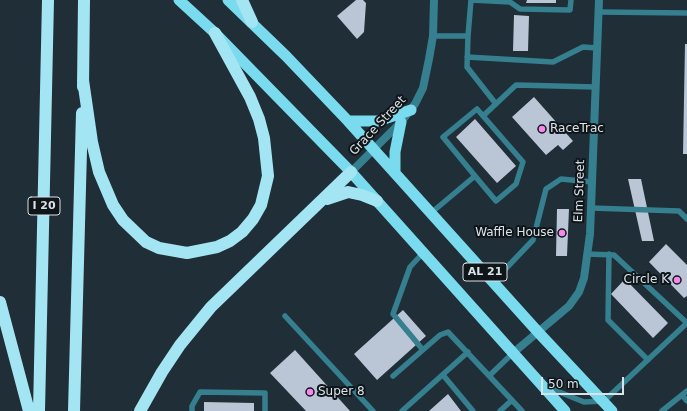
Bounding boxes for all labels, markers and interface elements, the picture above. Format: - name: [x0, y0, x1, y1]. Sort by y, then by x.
- street label: Grace Street: [347, 93, 409, 159]
- place label: RaceTrac: [550, 122, 604, 136]
- marker: RaceTrac: [537, 124, 547, 134]
- street label: Elm Street: [572, 159, 588, 223]
- road number: I 20: [28, 197, 60, 215]
- place label: Waffle House: [475, 226, 554, 240]
- marker: Waffle House: [557, 228, 567, 238]
- road number: AL 21: [463, 263, 507, 281]
- place label: Circle K: [624, 273, 669, 287]
- marker: Circle K: [672, 275, 682, 285]
- scale bar: [543, 369, 626, 395]
- text: 50 m: [548, 377, 579, 391]
- place label: Super 8: [318, 385, 365, 399]
- marker: Super 8: [305, 387, 315, 397]

